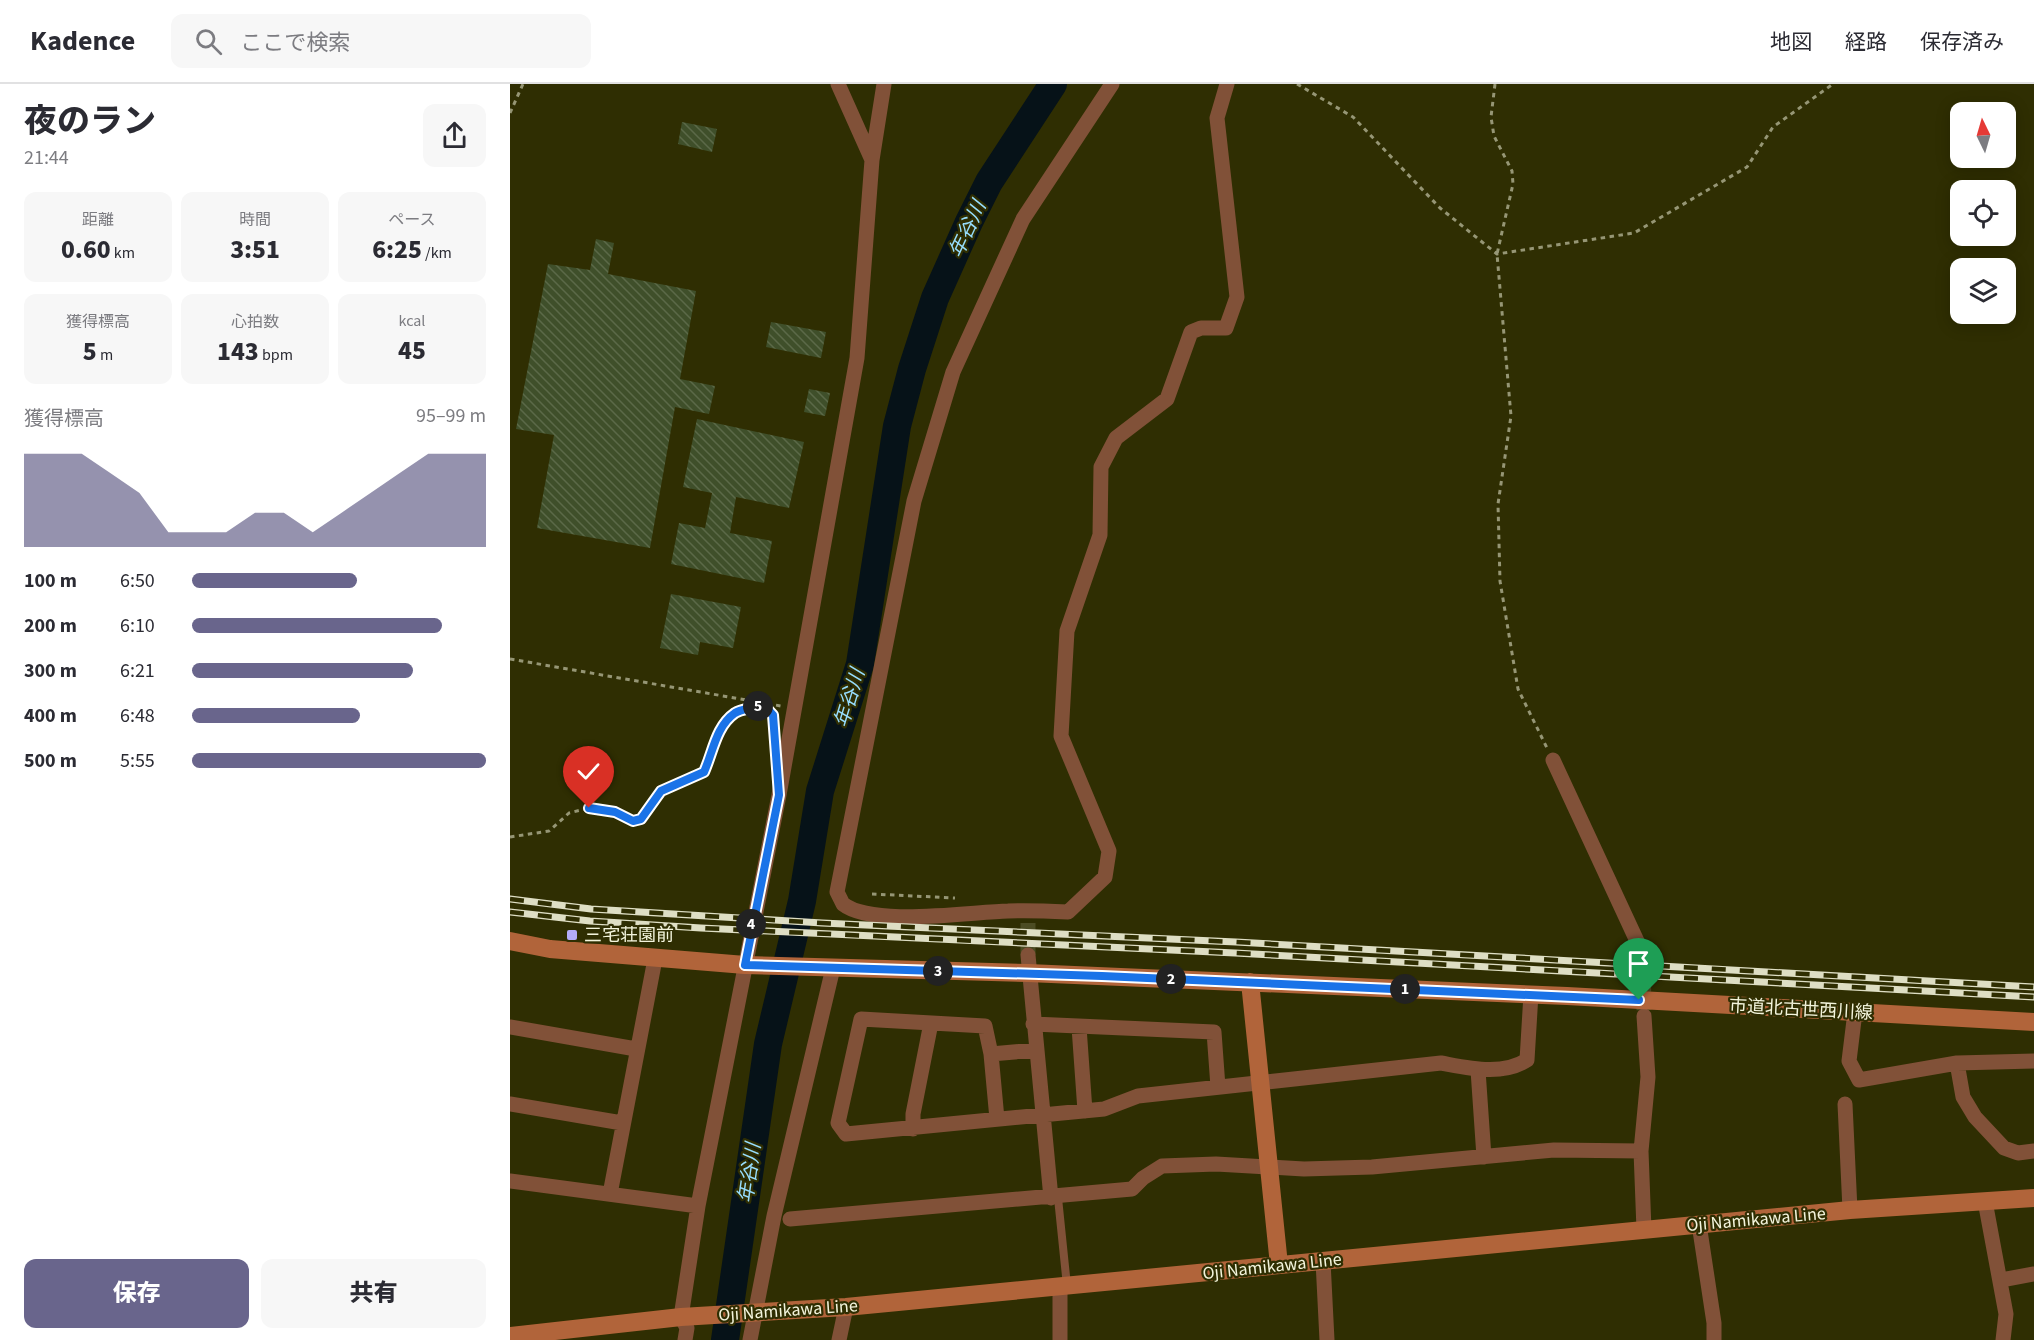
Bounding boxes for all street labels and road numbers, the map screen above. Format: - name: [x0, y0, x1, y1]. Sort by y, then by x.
- street label: 市道北古世西川線: [1728, 993, 1874, 1026]
- street label: Oji Namikawa Line: [1685, 1201, 1827, 1238]
- street label: Oji Namikawa Line: [1201, 1247, 1343, 1286]
- street label: Oji Namikawa Line: [717, 1293, 859, 1328]

